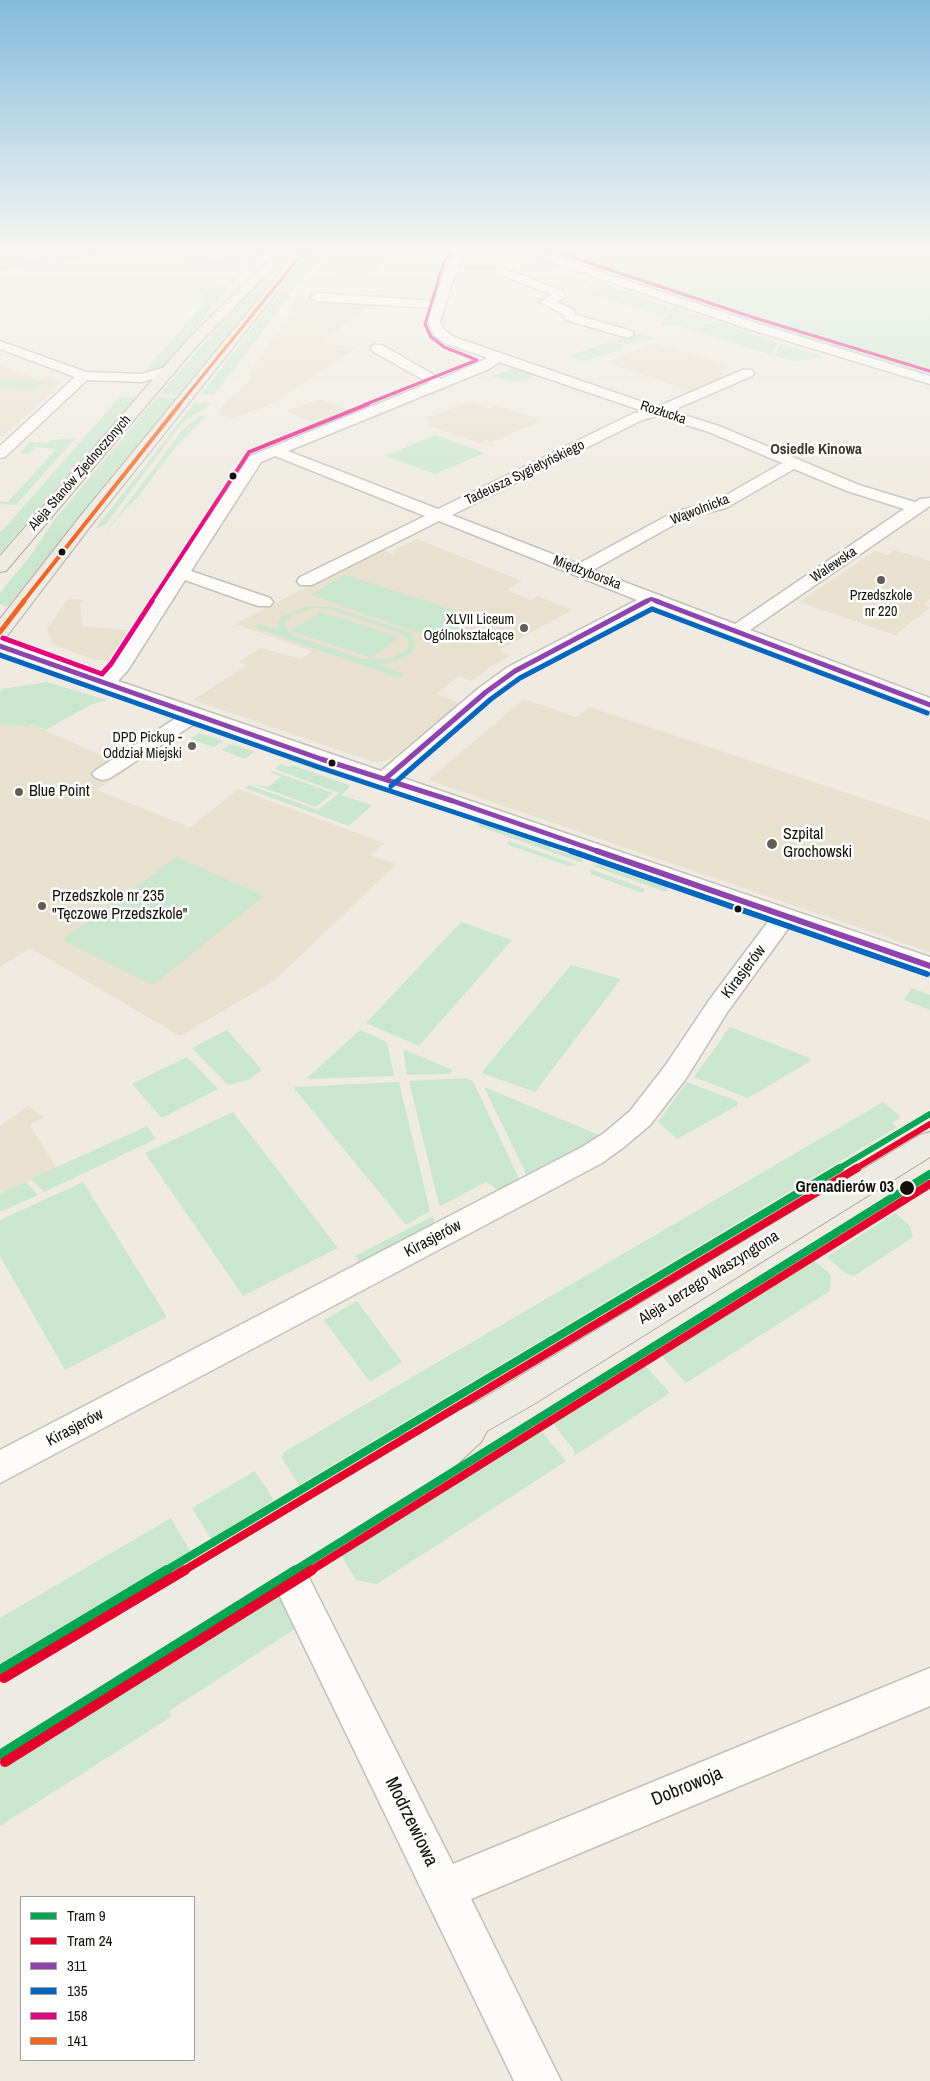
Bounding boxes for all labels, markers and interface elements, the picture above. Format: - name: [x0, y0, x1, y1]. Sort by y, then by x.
- street label: Rozłucka: [638, 398, 688, 428]
- street label: Aleja Stanów Zjednoczonych: [25, 412, 135, 534]
- street label: Tadeusza Sygietyńskiego: [462, 437, 588, 509]
- district label: Osiedle Kinowa: [770, 441, 862, 459]
- unlabelled marker: [228, 471, 238, 481]
- street label: Wąwolnicka: [668, 491, 732, 529]
- street label: Walewska: [808, 544, 860, 586]
- unlabelled marker: [57, 547, 67, 557]
- street label: Międzyborska: [551, 552, 623, 594]
- marker: Przedszkole nr 220: [875, 574, 887, 586]
- place label: Przedszkole nr 220: [850, 588, 912, 620]
- place label: XLVII Liceum Ogólnokształcące: [423, 612, 514, 644]
- marker: XLVII Liceum Ogólnokształcące: [518, 622, 530, 634]
- place label: DPD Pickup - Oddział Miejski: [103, 730, 182, 762]
- marker: DPD Pickup - Oddział Miejski: [186, 740, 198, 752]
- unlabelled marker: [327, 758, 337, 768]
- place label: Blue Point: [29, 782, 90, 802]
- marker: Blue Point: [13, 786, 25, 798]
- place label: Szpital Grochowski: [783, 825, 852, 863]
- marker: Szpital Grochowski: [765, 837, 779, 851]
- place label: Przedszkole nr 235 "Tęczowe Przedszkole": [52, 887, 187, 925]
- marker: Przedszkole nr 235 "Tęczowe Przedszkole": [36, 900, 48, 912]
- unlabelled marker: [733, 904, 743, 914]
- street label: Kirasjerów: [718, 941, 770, 1003]
- place label: Grenadierów 03: [796, 1178, 894, 1198]
- marker: Grenadierów 03: [898, 1179, 916, 1197]
- street label: Kirasjerów: [401, 1216, 465, 1262]
- street label: Aleja Jerzego Waszyngtona: [635, 1227, 783, 1329]
- street label: Kirasjerów: [43, 1405, 107, 1451]
- street label: Dobrowoja: [648, 1762, 726, 1812]
- street label: Modrzewiowa: [380, 1774, 442, 1870]
- legend: [20, 1896, 195, 2061]
- text: Tram 9: [67, 1905, 106, 1926]
- text: Tram 24: [67, 1930, 112, 1951]
- text: 311: [67, 1955, 87, 1976]
- text: 135: [67, 1980, 88, 2001]
- text: 158: [67, 2005, 88, 2026]
- text: 141: [67, 2030, 88, 2051]

